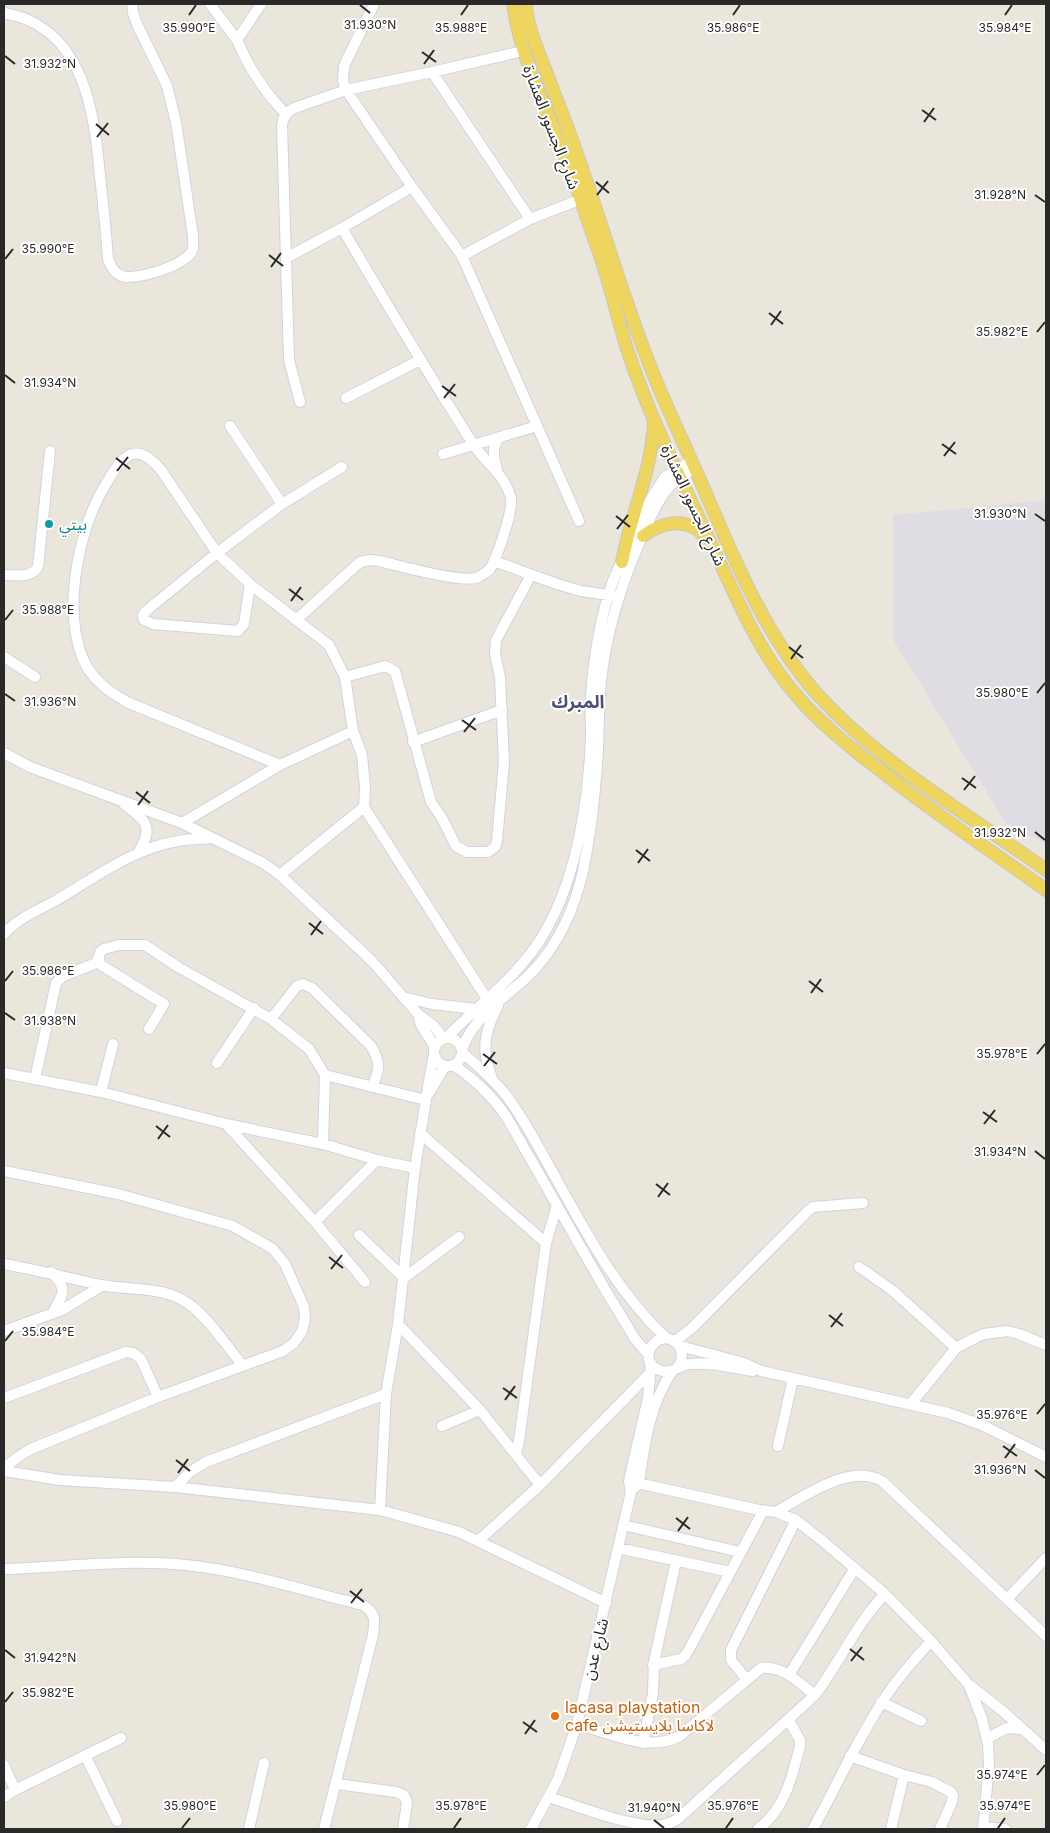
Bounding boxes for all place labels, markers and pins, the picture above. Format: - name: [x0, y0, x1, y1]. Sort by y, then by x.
- place label: بيتي: [59, 514, 87, 537]
- marker: بيتي: [43, 518, 55, 530]
- place label: lacasa playstation cafe لاكاسا بلايستيشن: [565, 1697, 714, 1735]
- marker: lacasa playstation cafe لاكاسا بلايستيشن: [549, 1710, 561, 1722]

